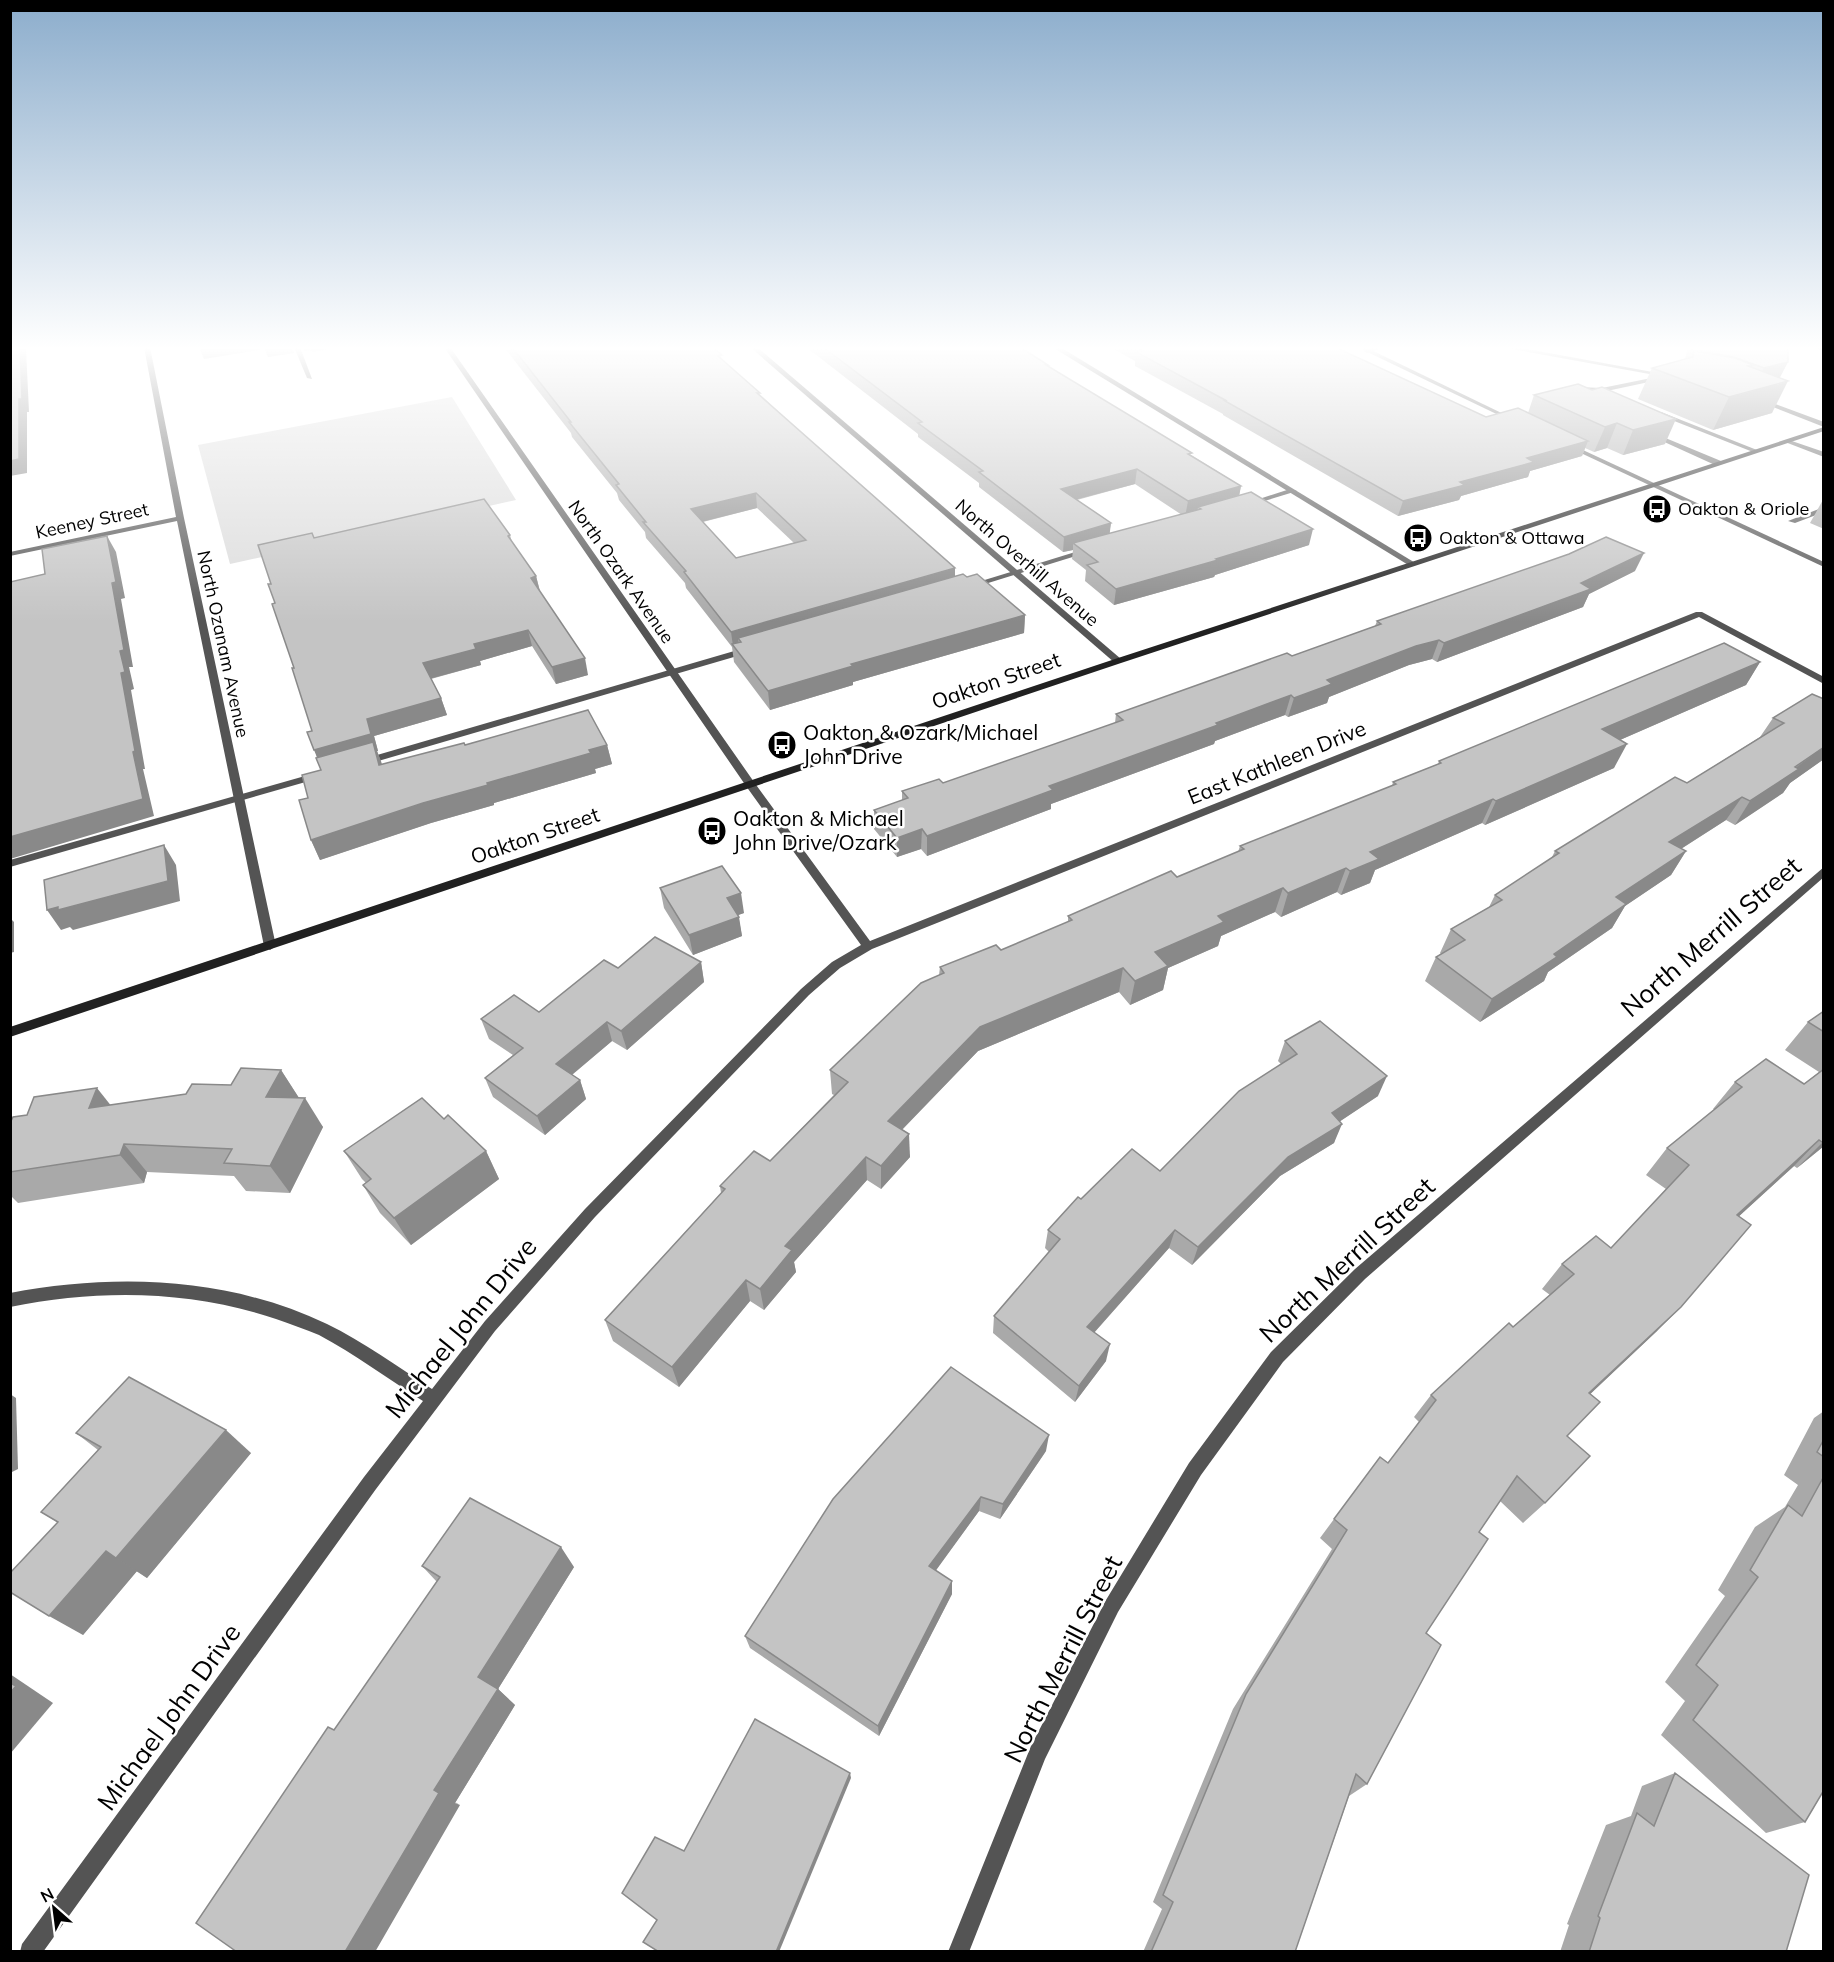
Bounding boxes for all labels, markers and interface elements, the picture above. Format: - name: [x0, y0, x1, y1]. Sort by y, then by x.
- bus stop icon: Oakton & Oriole: [1641, 493, 1673, 525]
- street label: North Overhill Avenue: [951, 494, 1104, 631]
- street label: North Ozark Avenue: [563, 496, 679, 648]
- street label: Keeney Street: [33, 497, 151, 544]
- place label: Oakton & Oriole: [1678, 497, 1809, 520]
- bus stop icon: Oakton & Ottawa: [1402, 522, 1434, 554]
- place label: Oakton & Ottawa: [1439, 526, 1584, 549]
- street label: North Ozanam Avenue: [192, 548, 255, 740]
- street label: Oakton Street: [928, 646, 1063, 714]
- street label: East Kathleen Drive: [1184, 714, 1370, 810]
- place label: Oakton & Ozark/Michael John Drive: [803, 719, 1038, 769]
- bus stop icon: Oakton & Ozark/Michael John Drive: [766, 729, 798, 761]
- street label: Oakton Street: [467, 801, 602, 869]
- place label: Oakton & Michael John Drive/Ozark: [733, 805, 904, 855]
- bus stop icon: Oakton & Michael John Drive/Ozark: [696, 815, 728, 847]
- street label: North Merrill Street: [1614, 849, 1808, 1024]
- street label: North Merrill Street: [1252, 1170, 1441, 1349]
- street label: Michael John Drive: [378, 1231, 544, 1425]
- street label: North Merrill Street: [996, 1550, 1129, 1768]
- street label: Michael John Drive: [90, 1617, 247, 1817]
- north arrow: [24, 1878, 84, 1938]
- text: N: [37, 1883, 57, 1906]

